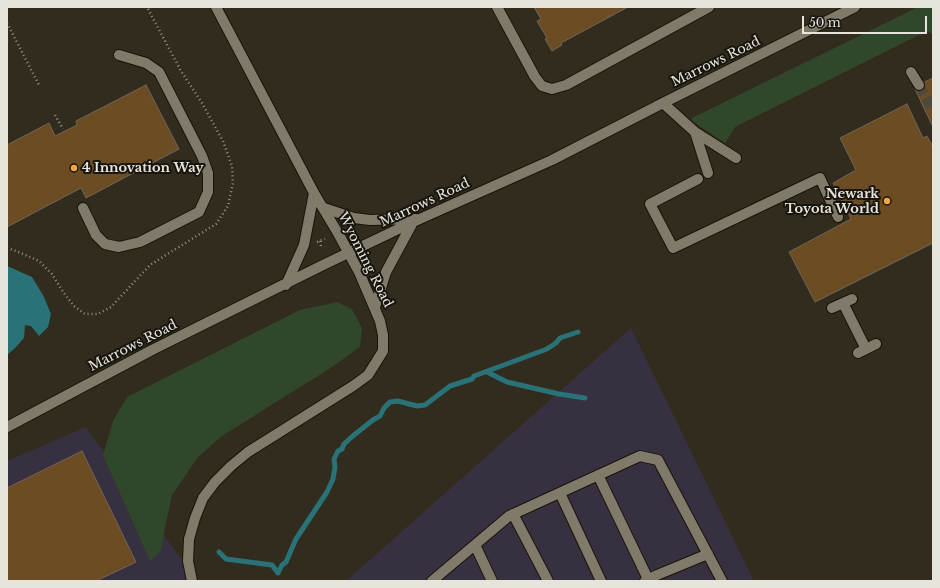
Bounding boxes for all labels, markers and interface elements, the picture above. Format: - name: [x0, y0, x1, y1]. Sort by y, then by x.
- scale bar: [804, 8, 929, 34]
- text: 50 m: [809, 15, 841, 30]
- street label: Marrows Road: [669, 34, 763, 90]
- place label: 4 Innovation Way: [82, 160, 204, 176]
- marker: 4 Innovation Way: [69, 163, 79, 173]
- street label: Marrows Road: [378, 175, 472, 231]
- place label: Newark Toyota World: [785, 186, 879, 217]
- marker: Newark Toyota World: [882, 196, 892, 206]
- street label: Wyoming Road: [334, 210, 396, 310]
- street label: Marrows Road: [86, 317, 180, 375]

